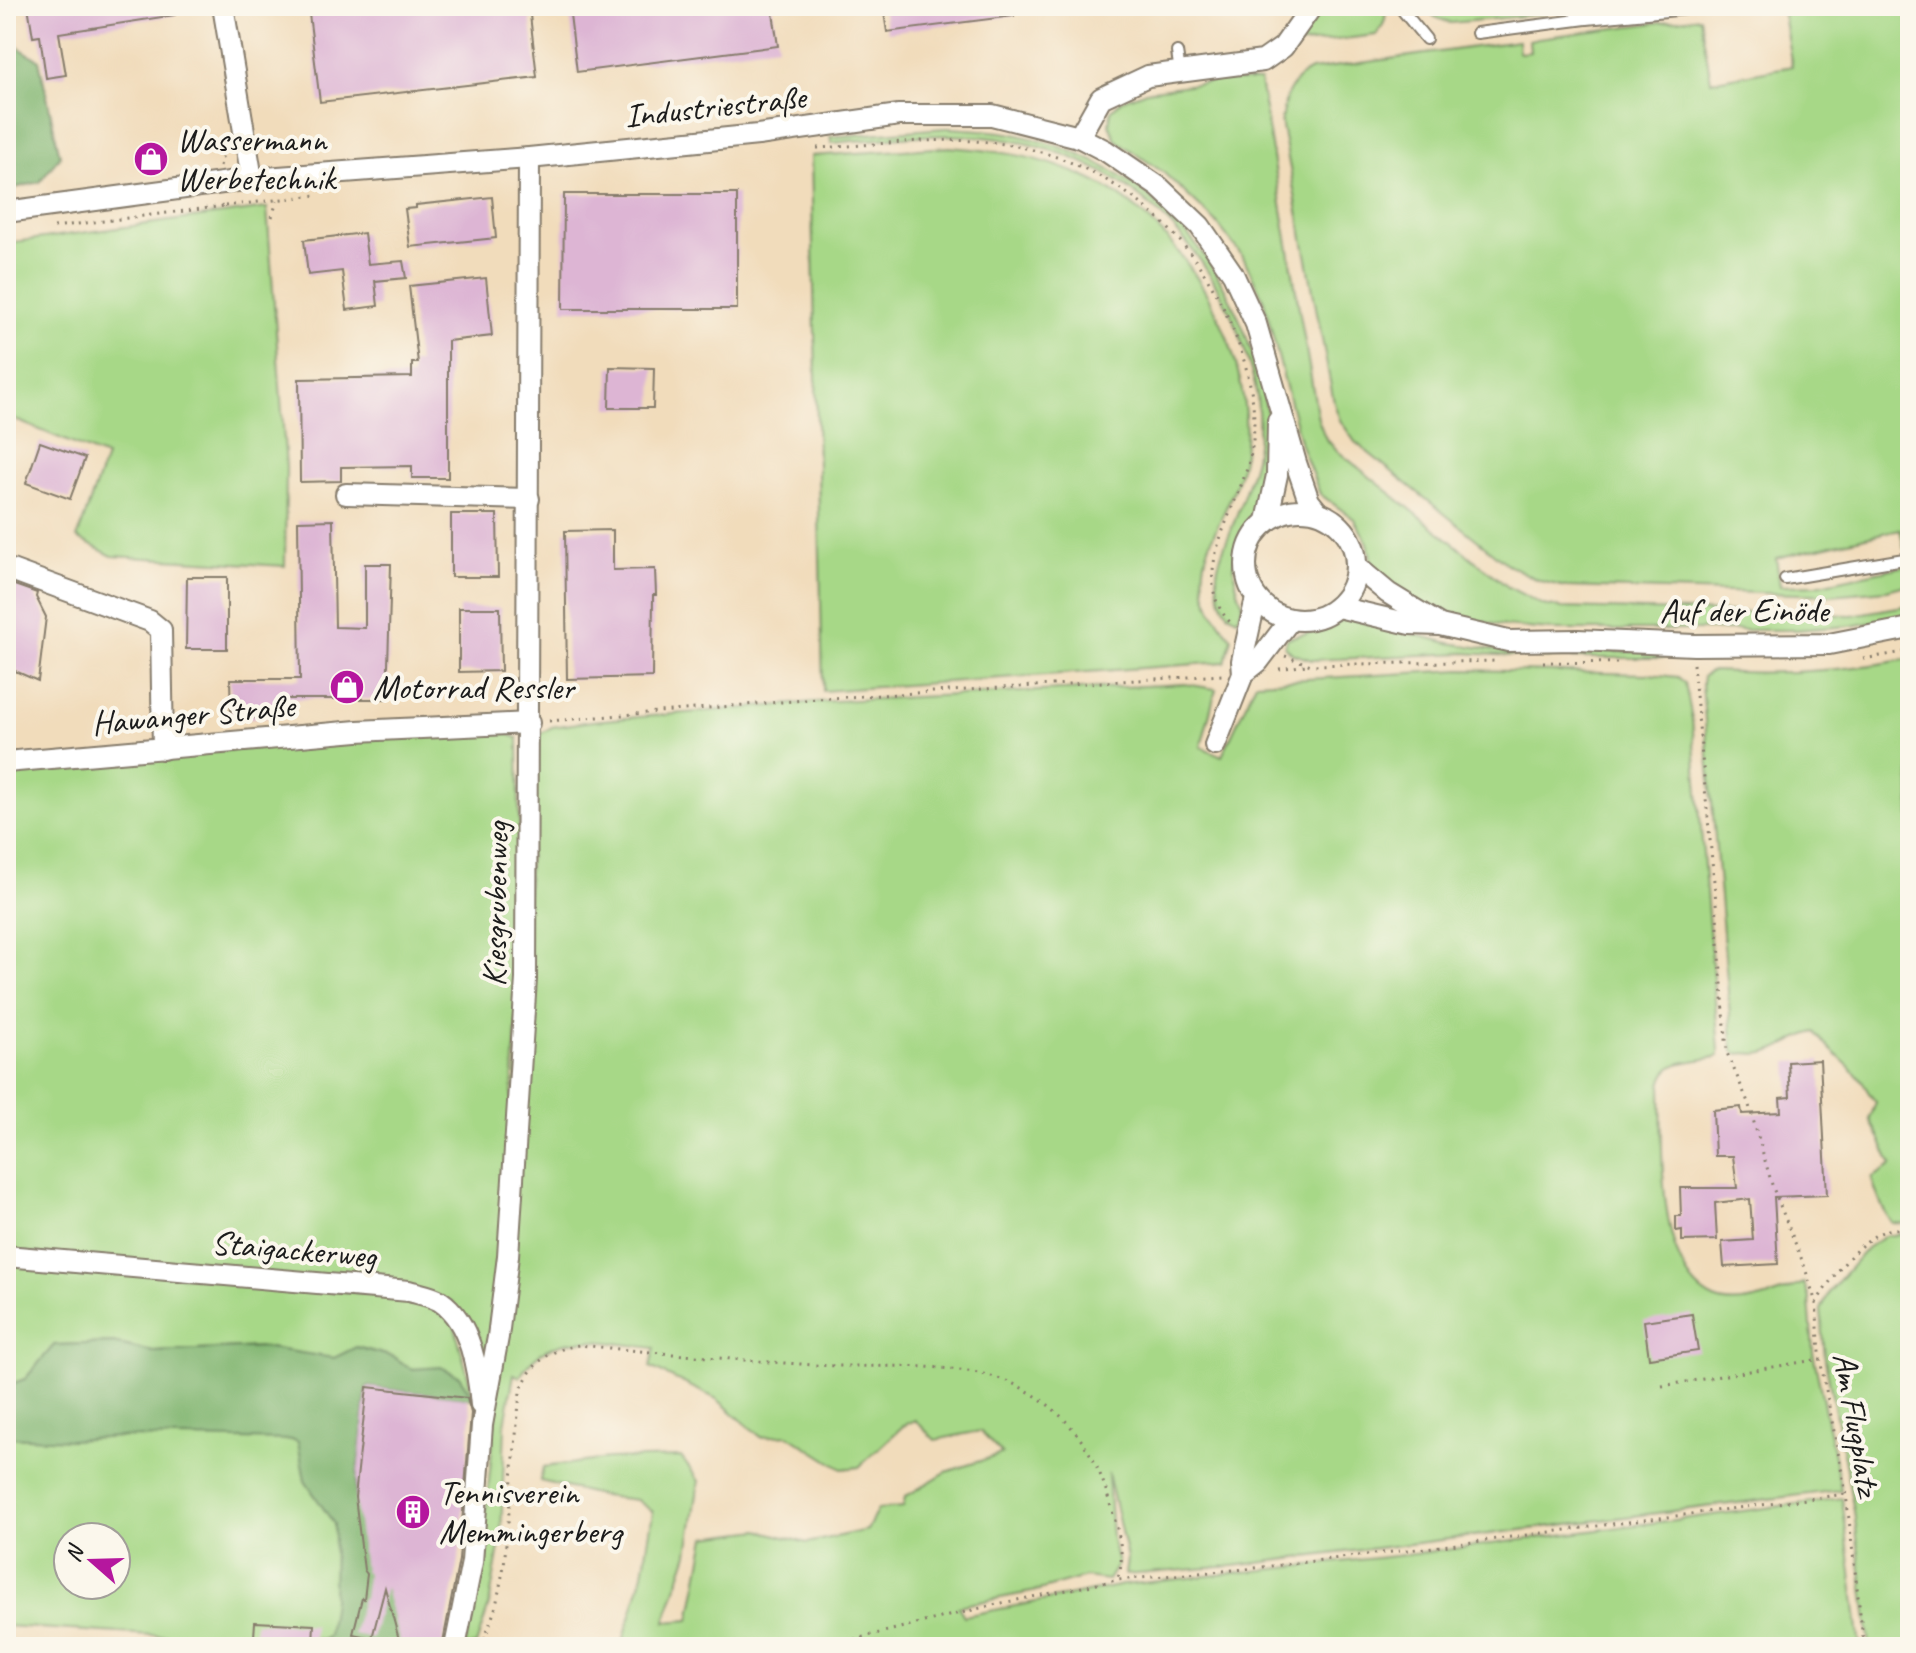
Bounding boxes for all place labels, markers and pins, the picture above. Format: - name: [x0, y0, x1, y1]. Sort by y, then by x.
- place label: Wassermann Werbetechnik: [177, 118, 337, 200]
- shop icon: Wassermann Werbetechnik: [132, 140, 170, 178]
- place label: Motorrad Ressler: [373, 666, 577, 709]
- shop icon: Motorrad Ressler: [328, 668, 366, 706]
- place label: Tennisverein Memmingerberg: [439, 1471, 624, 1553]
- building icon: Tennisverein Memmingerberg: [394, 1493, 432, 1531]

